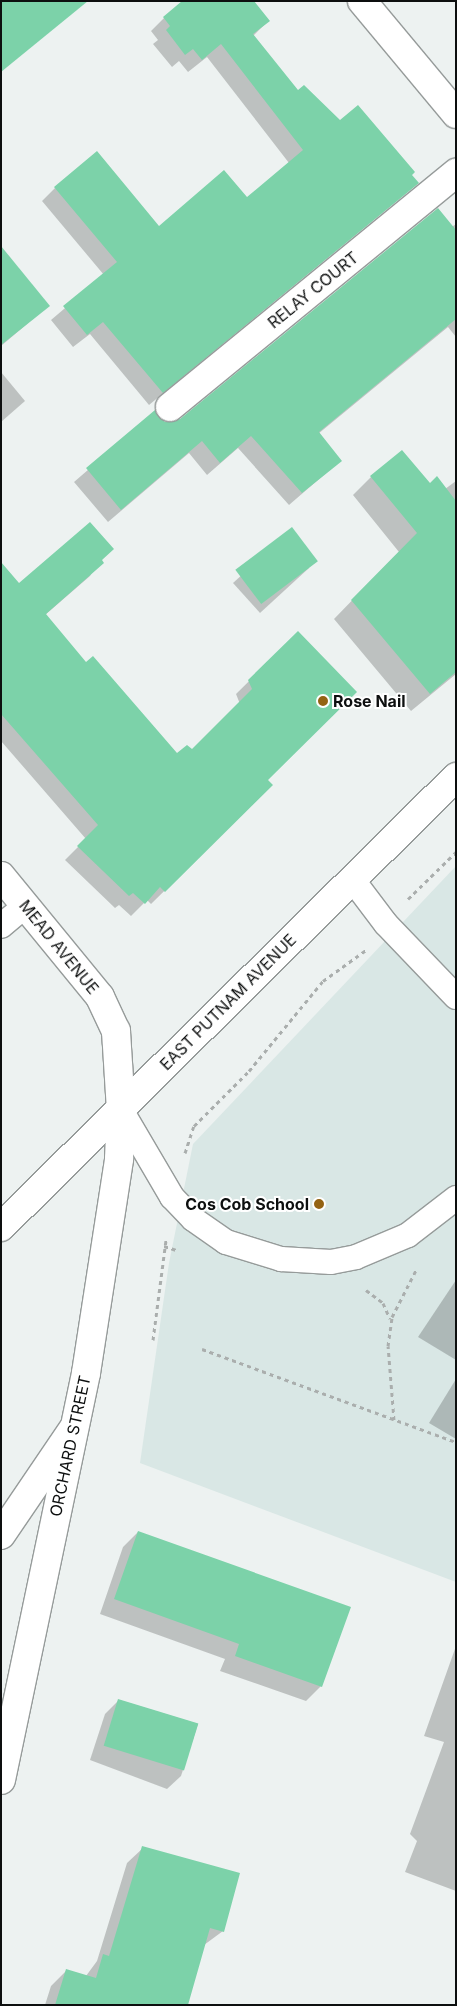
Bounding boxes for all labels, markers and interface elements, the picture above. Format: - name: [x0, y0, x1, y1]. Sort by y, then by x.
- street label: RELAY COURT: [264, 248, 362, 332]
- place label: Rose Nail: [333, 691, 406, 711]
- marker: Rose Nail: [317, 695, 329, 707]
- street label: MEAD AVENUE: [15, 896, 103, 998]
- street label: EAST PUTNAM AVENUE: [156, 930, 300, 1074]
- place label: Cos Cob School: [185, 1194, 309, 1214]
- marker: Cos Cob School: [313, 1198, 325, 1210]
- street label: ORCHARD STREET: [46, 1374, 94, 1518]

